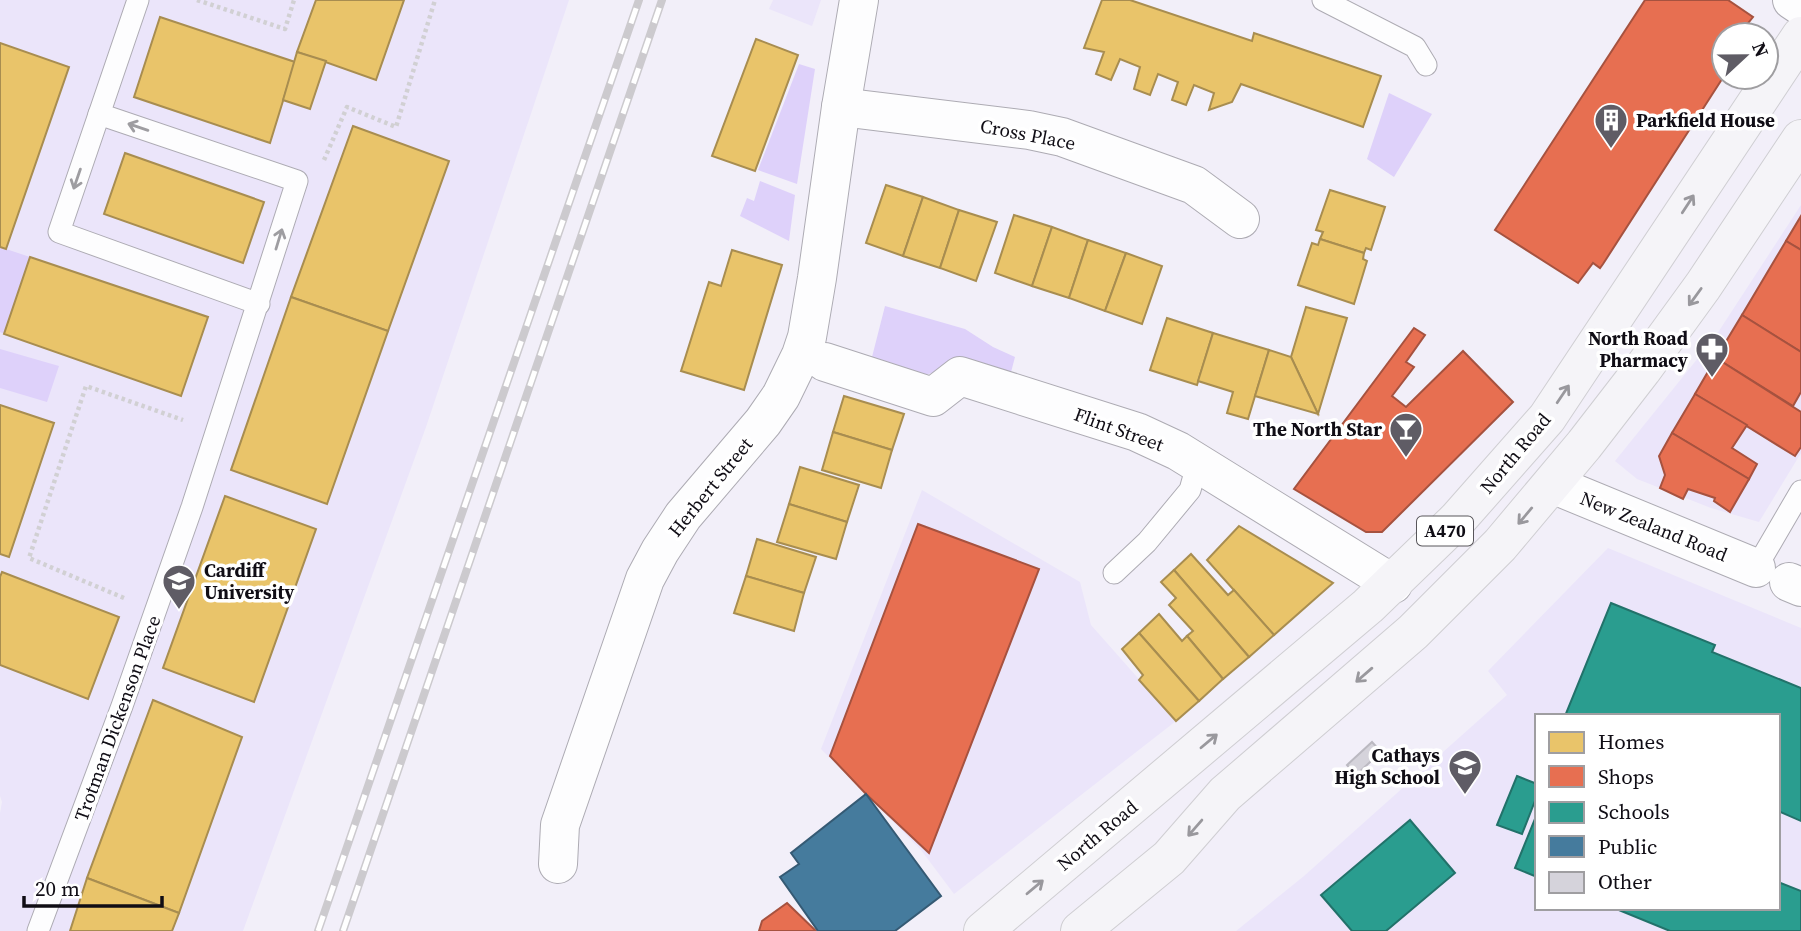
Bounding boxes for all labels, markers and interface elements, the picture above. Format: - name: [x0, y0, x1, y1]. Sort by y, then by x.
- north arrow: [1710, 21, 1780, 91]
- text: N: [1746, 38, 1775, 61]
- building icon: Parkfield House: [1592, 101, 1630, 150]
- place label: Parkfield House: [1636, 107, 1775, 133]
- street label: Cross Place: [978, 112, 1078, 156]
- one-way arrow: [128, 120, 150, 132]
- one-way arrow: [70, 167, 82, 189]
- one-way arrow: [1681, 195, 1695, 214]
- one-way arrow: [273, 228, 286, 250]
- one-way arrow: [1687, 287, 1702, 306]
- place label: North Road Pharmacy: [1588, 325, 1689, 373]
- pharmacy icon: North Road Pharmacy: [1693, 330, 1731, 379]
- one-way arrow: [1555, 385, 1570, 404]
- street label: Flint Street: [1071, 401, 1168, 457]
- street label: North Road: [1474, 407, 1556, 499]
- bar icon: The North Star: [1387, 410, 1425, 459]
- place label: The North Star: [1253, 416, 1382, 442]
- street label: Herbert Street: [662, 431, 759, 542]
- street label: New Zealand Road: [1577, 485, 1732, 567]
- one-way arrow: [1517, 506, 1533, 524]
- road number: A470: [1417, 516, 1473, 546]
- place label: Cardiff University: [204, 557, 295, 605]
- school or university icon: Cardiff University: [160, 562, 198, 611]
- street label: Trotman Dickenson Place: [68, 612, 166, 824]
- one-way arrow: [1355, 667, 1373, 683]
- legend: [1535, 714, 1780, 910]
- text: Homes: [1598, 727, 1664, 756]
- one-way arrow: [1200, 733, 1218, 749]
- place label: Cathays High School: [1334, 742, 1440, 790]
- school or university icon: Cathays High School: [1446, 747, 1484, 796]
- text: Shops: [1598, 762, 1654, 791]
- street label: North Road: [1051, 794, 1143, 876]
- text: Schools: [1598, 797, 1670, 826]
- one-way arrow: [1187, 818, 1203, 836]
- text: Public: [1598, 832, 1657, 861]
- scale bar: [24, 864, 163, 908]
- text: Other: [1598, 867, 1652, 896]
- text: 20 m: [35, 874, 80, 903]
- one-way arrow: [1026, 879, 1044, 895]

